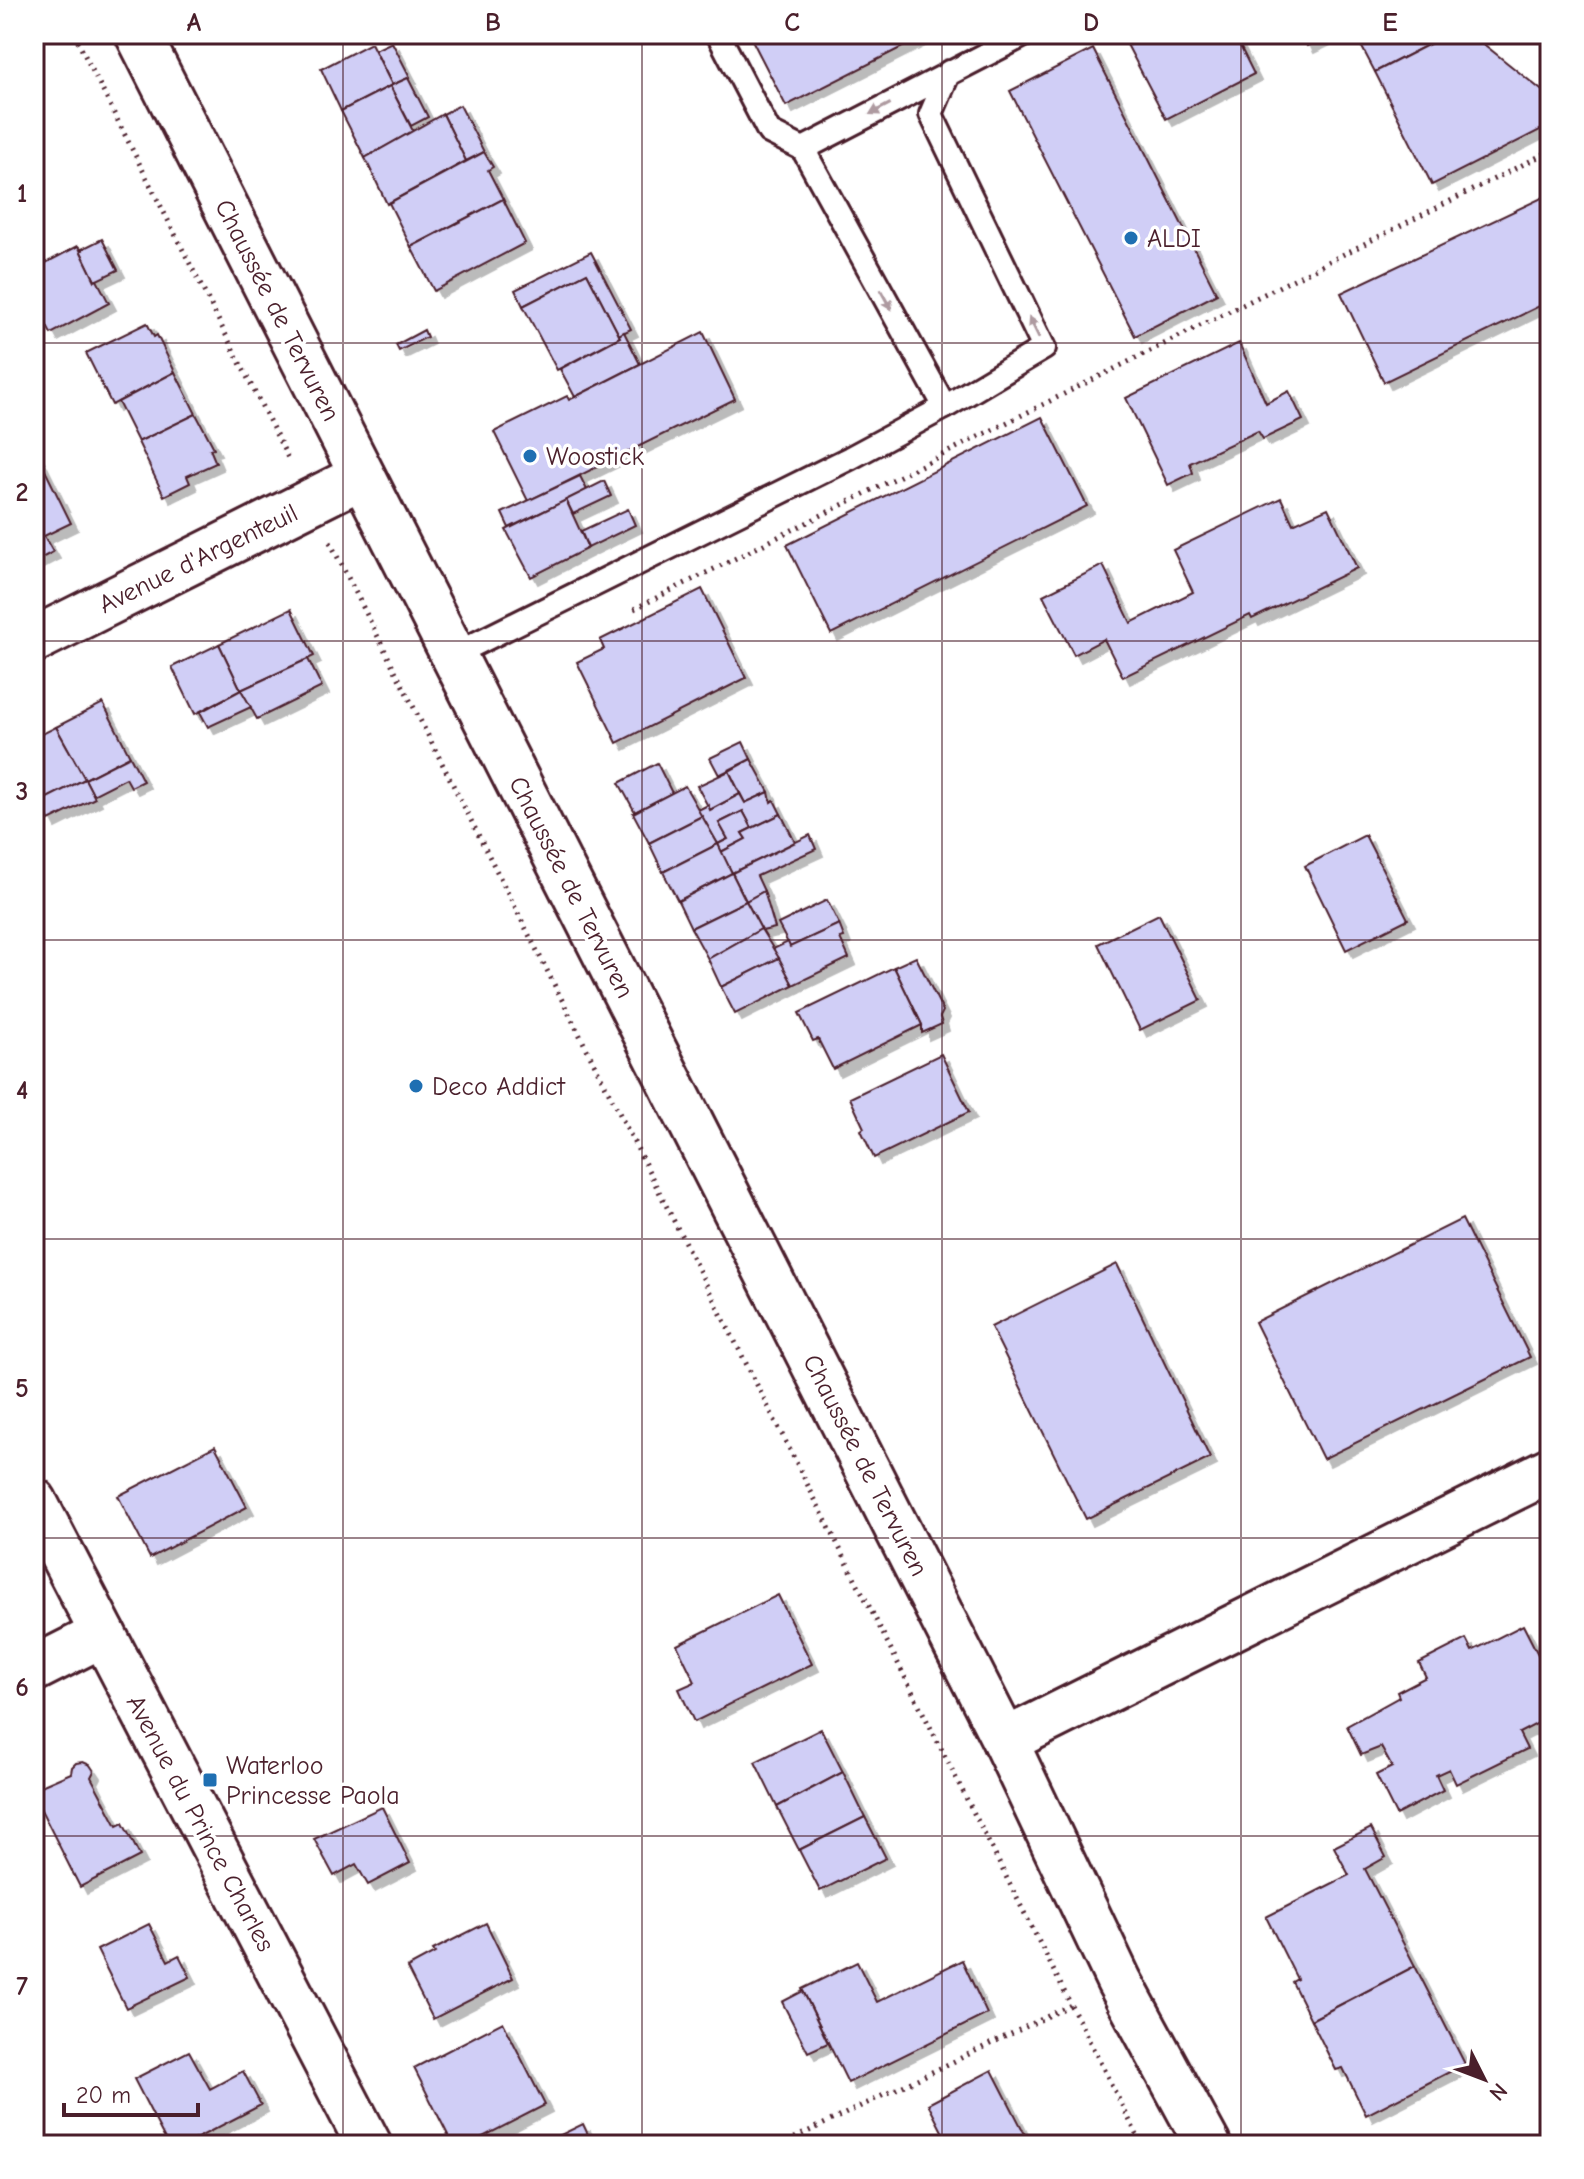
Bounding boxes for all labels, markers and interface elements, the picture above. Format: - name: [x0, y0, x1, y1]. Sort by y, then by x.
- text: A: [187, 8, 202, 38]
- text: B: [485, 8, 501, 38]
- text: C: [784, 8, 800, 38]
- text: D: [1083, 8, 1099, 38]
- text: E: [1382, 8, 1398, 38]
- one-way arrow: [869, 102, 892, 115]
- text: 1: [17, 179, 27, 209]
- street label: Chaussée de Tervuren: [208, 195, 346, 426]
- place label: ALDI: [1147, 224, 1201, 254]
- marker: ALDI: [1122, 229, 1140, 247]
- one-way arrow: [879, 289, 893, 311]
- one-way arrow: [1027, 316, 1041, 339]
- place label: Woostick: [546, 442, 645, 472]
- marker: Woostick: [521, 447, 539, 465]
- text: 2: [16, 478, 28, 508]
- street label: Avenue d'Argenteuil: [94, 498, 303, 620]
- street label: Chaussée de Tervuren: [502, 772, 640, 1003]
- text: 3: [16, 777, 28, 807]
- place label: Deco Addict: [432, 1072, 566, 1102]
- text: 4: [16, 1076, 28, 1106]
- marker: Deco Addict: [407, 1077, 425, 1095]
- street label: Chaussée de Tervuren: [796, 1350, 934, 1581]
- text: 5: [15, 1374, 29, 1404]
- text: 6: [15, 1673, 29, 1703]
- street label: Avenue du Prince Charles: [120, 1690, 281, 1957]
- place label: Waterloo Princesse Paola: [226, 1751, 400, 1811]
- marker: Waterloo Princesse Paola: [201, 1771, 219, 1789]
- text: 7: [16, 1972, 28, 2002]
- north arrow: [1444, 2039, 1524, 2119]
- scale bar: [64, 2067, 198, 2117]
- text: N: [1484, 2078, 1513, 2106]
- text: 20 m: [76, 2081, 131, 2109]

